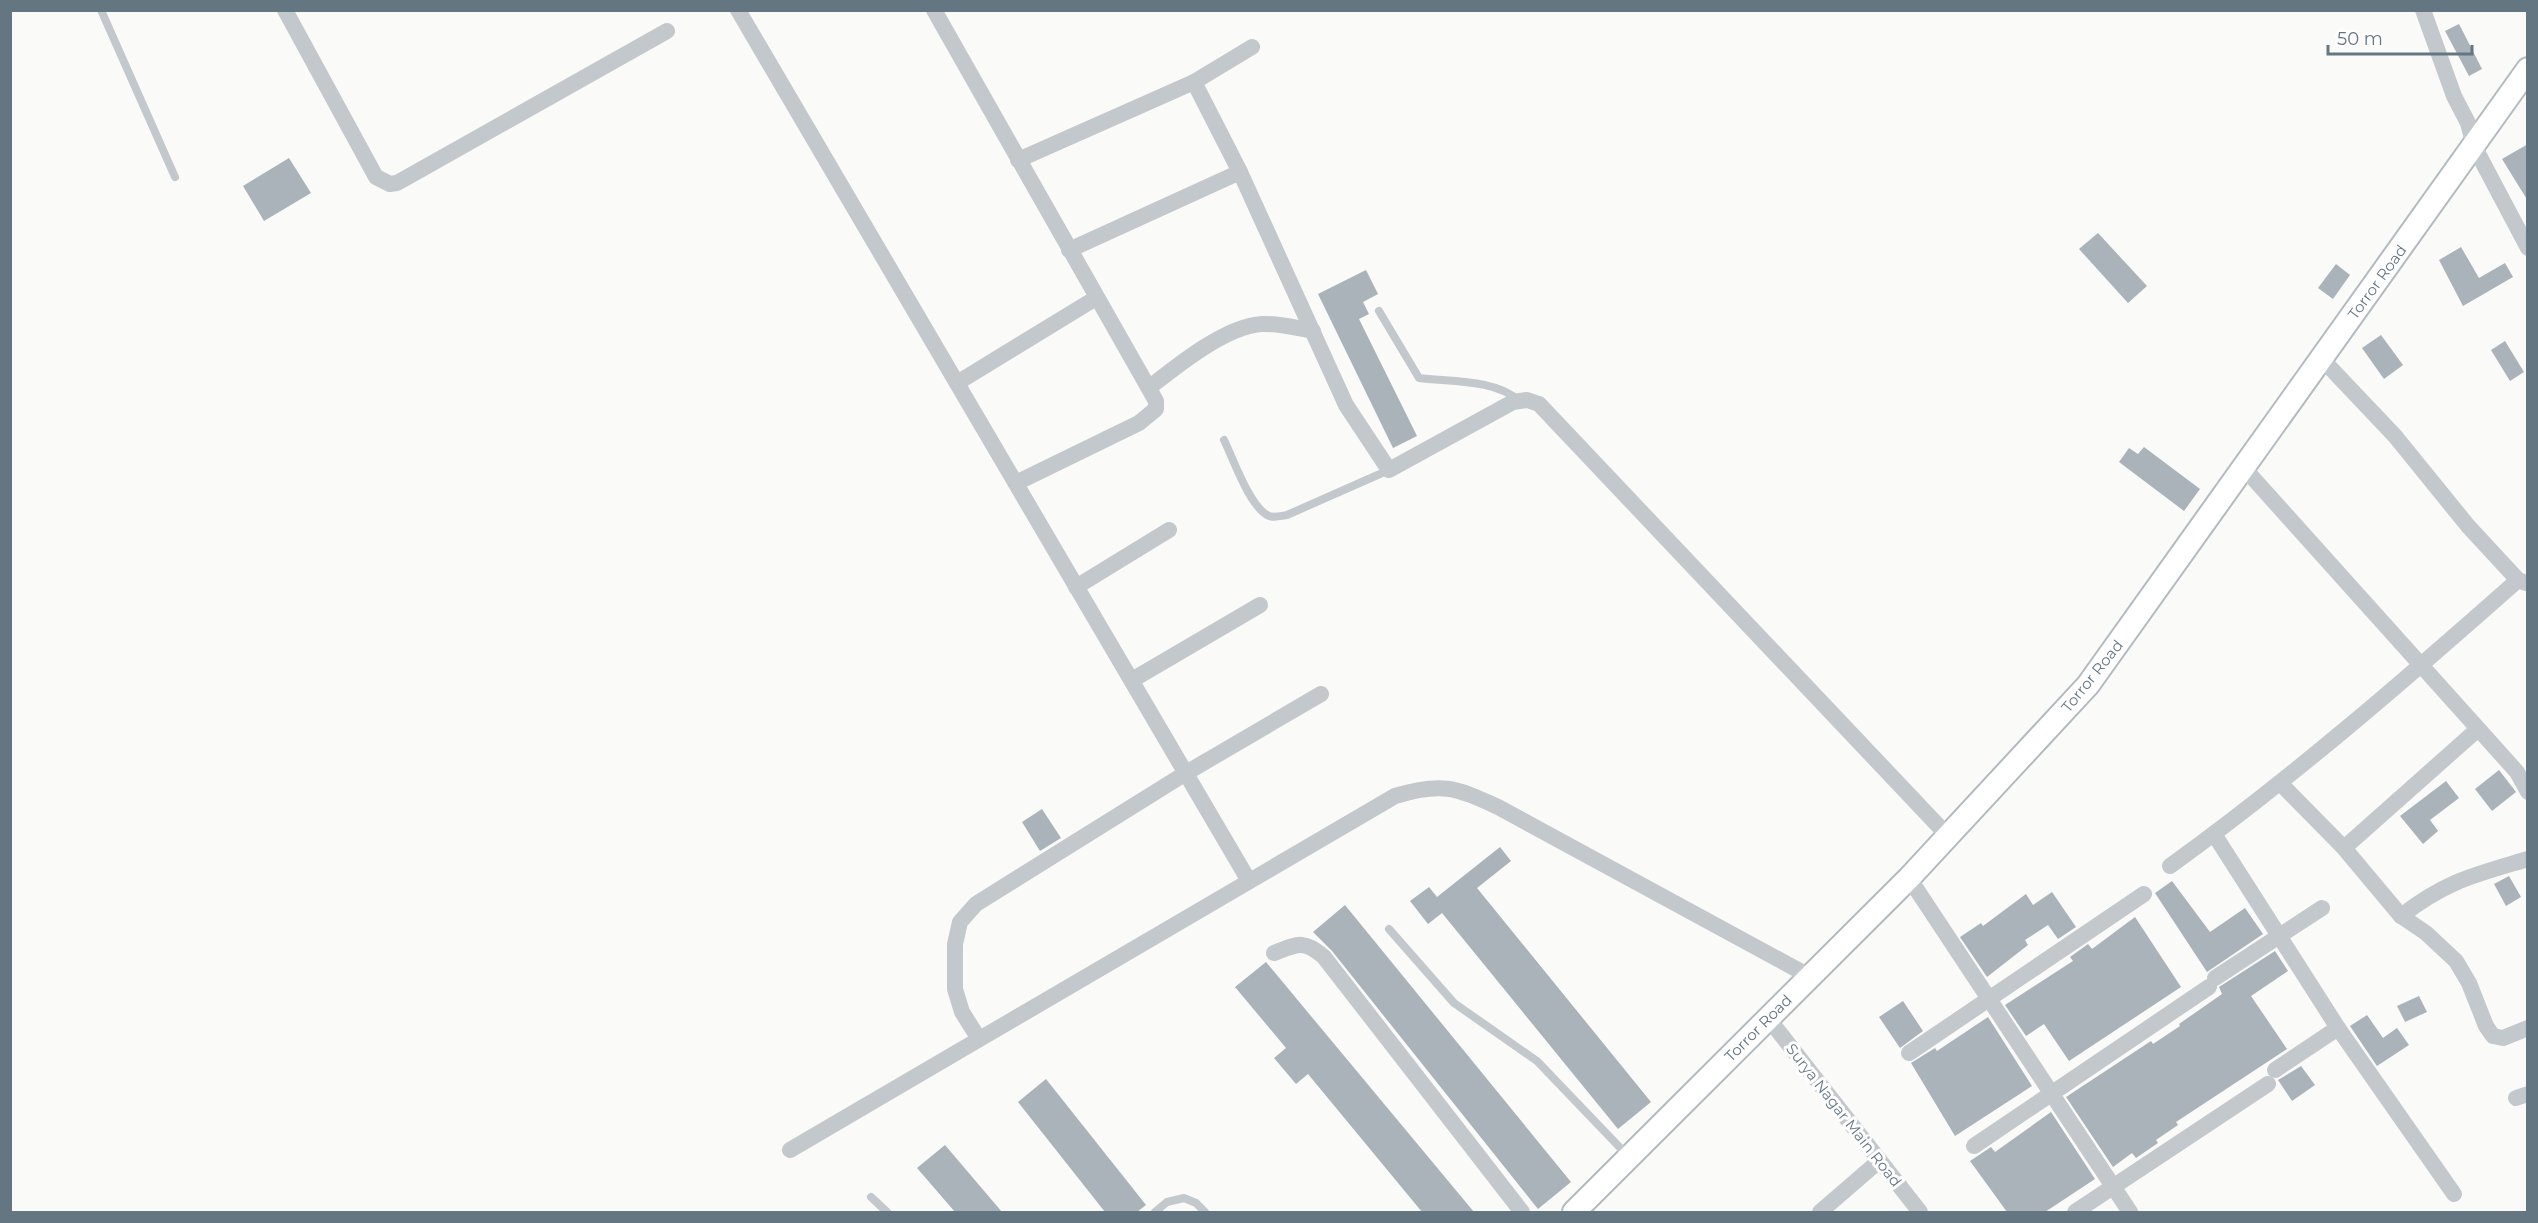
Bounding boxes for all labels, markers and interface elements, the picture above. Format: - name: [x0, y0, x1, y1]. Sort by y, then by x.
- scale bar: [2328, 18, 2472, 56]
- text: 50 m: [2337, 28, 2383, 50]
- street label: Torror Road: [2344, 241, 2410, 323]
- street label: Torror Road: [2057, 636, 2127, 716]
- street label: Torror Road: [1720, 990, 1796, 1066]
- street label: Surya Nagar Main Road: [1782, 1040, 1906, 1190]

